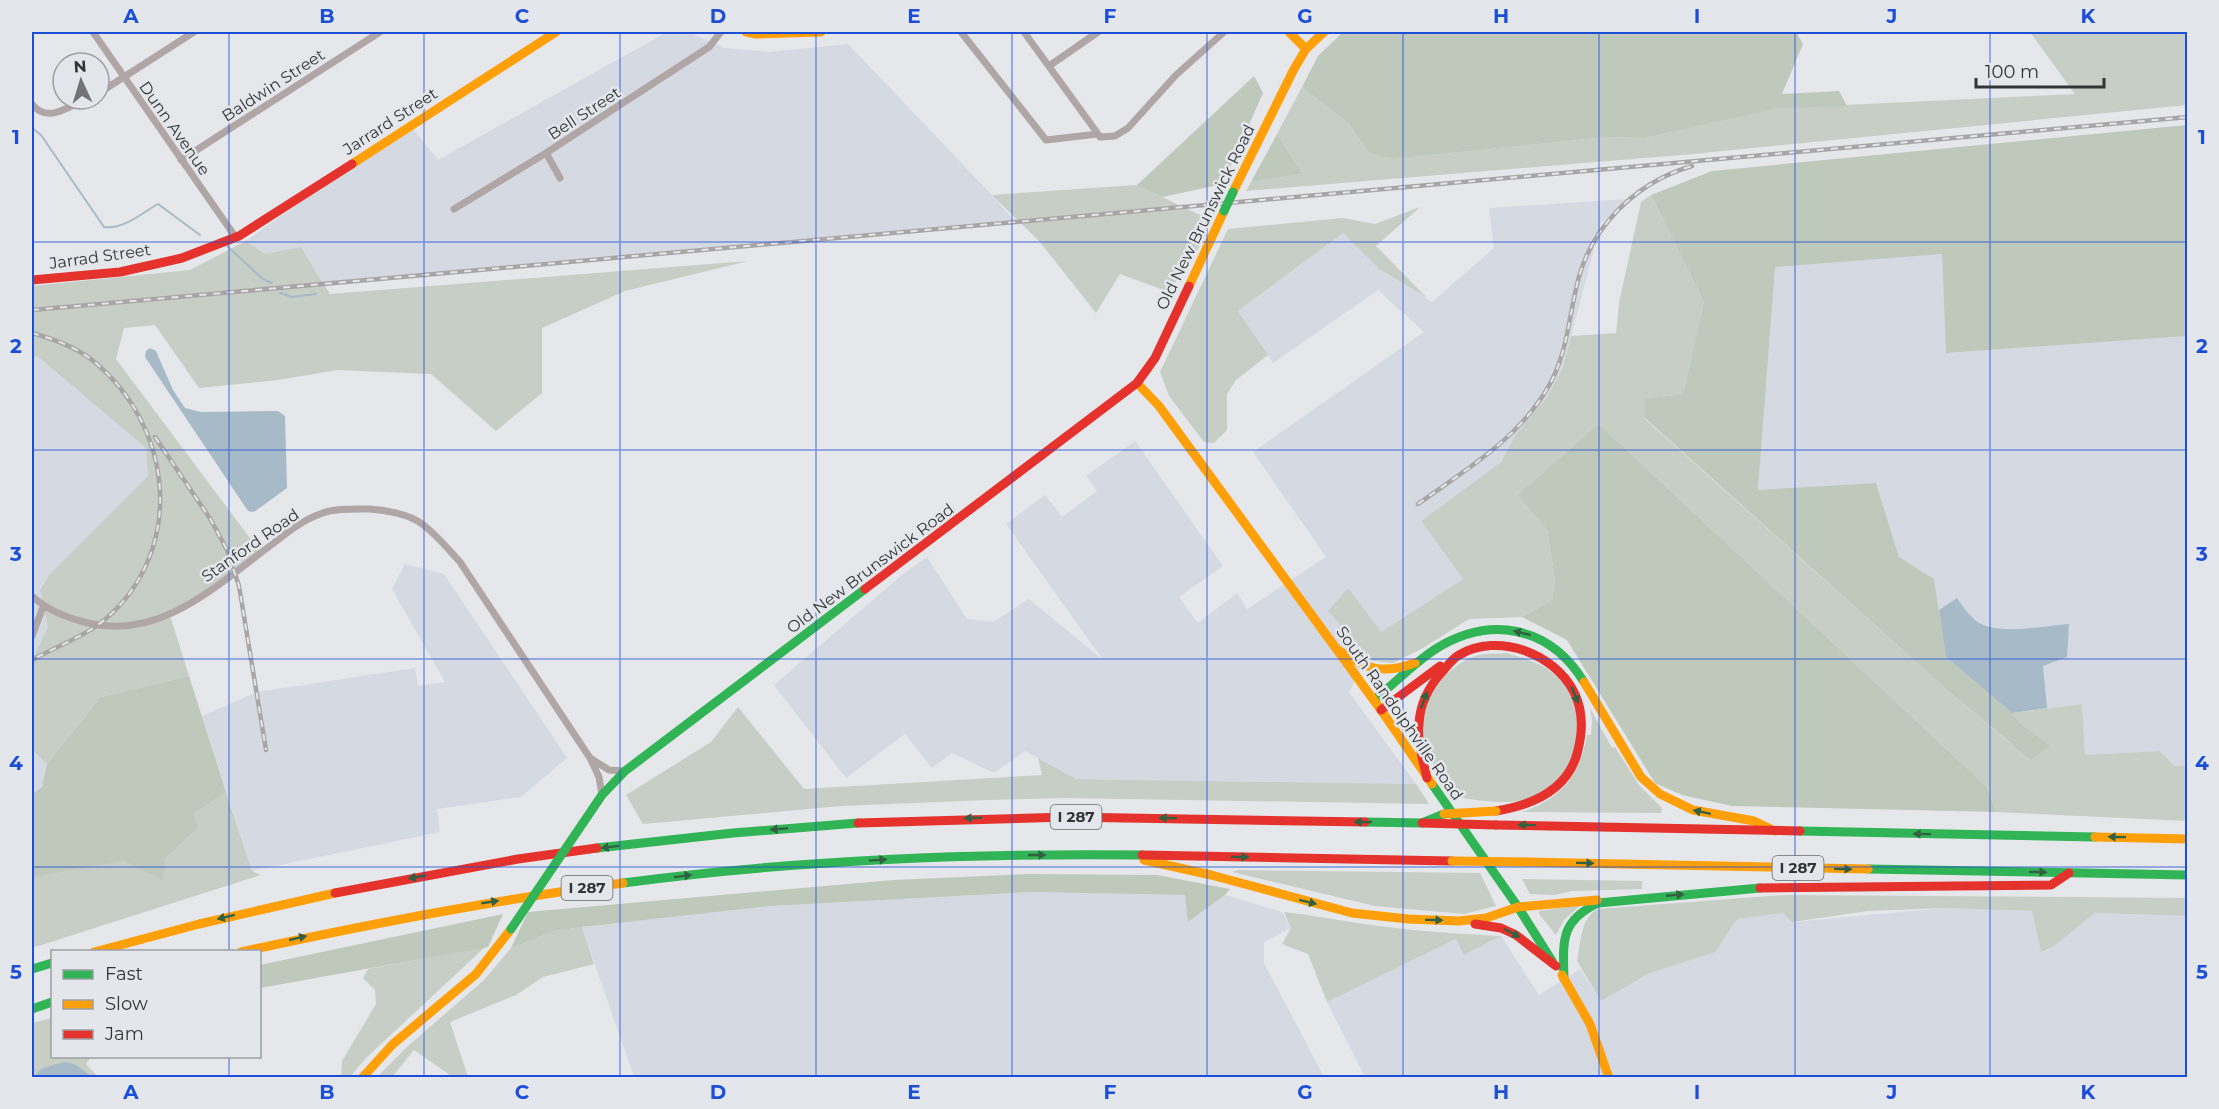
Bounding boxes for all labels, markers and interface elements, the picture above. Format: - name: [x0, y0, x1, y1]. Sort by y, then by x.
- text: A: [122, 4, 139, 28]
- text: B: [319, 4, 335, 28]
- text: C: [515, 4, 530, 28]
- text: D: [710, 4, 726, 28]
- text: E: [907, 4, 921, 28]
- text: F: [1104, 4, 1117, 28]
- text: G: [1297, 4, 1313, 28]
- text: H: [1493, 4, 1509, 28]
- text: I: [1694, 4, 1700, 28]
- text: J: [1886, 4, 1897, 28]
- text: K: [2081, 4, 2097, 28]
- street label: Baldwin Street: [218, 45, 329, 126]
- north arrow: [51, 51, 111, 111]
- scale bar: [1976, 51, 2104, 89]
- text: N: [73, 57, 87, 76]
- text: 100 m: [1985, 61, 2039, 83]
- street label: Dunn Avenue: [135, 78, 214, 179]
- street label: Bell Street: [544, 83, 625, 144]
- street label: Jarrard Street: [339, 84, 441, 160]
- street label: Old New Brunswick Road: [1152, 121, 1259, 313]
- text: 1: [12, 125, 20, 149]
- text: 1: [2198, 125, 2206, 149]
- street label: Jarrad Street: [47, 240, 153, 273]
- text: 2: [10, 334, 22, 358]
- text: 2: [2196, 334, 2208, 358]
- street label: Old New Brunswick Road: [783, 499, 958, 637]
- street label: Stanford Road: [198, 505, 303, 586]
- text: 3: [9, 542, 22, 566]
- text: 3: [2195, 542, 2208, 566]
- street label: South Randolphville Road: [1332, 623, 1467, 804]
- one-way arrow: [1513, 628, 1532, 637]
- one-way arrow: [1570, 686, 1579, 703]
- one-way arrow: [1420, 691, 1430, 709]
- text: 4: [9, 751, 23, 775]
- text: 4: [2195, 751, 2209, 775]
- road number: I 287: [1050, 805, 1102, 829]
- one-way arrow: [1692, 807, 1711, 816]
- one-way arrow: [1159, 813, 1178, 823]
- one-way arrow: [964, 814, 983, 823]
- one-way arrow: [1354, 817, 1373, 827]
- one-way arrow: [1518, 820, 1537, 830]
- one-way arrow: [769, 824, 788, 834]
- one-way arrow: [1912, 829, 1931, 838]
- one-way arrow: [2107, 833, 2126, 842]
- one-way arrow: [600, 842, 619, 852]
- one-way arrow: [1028, 850, 1047, 860]
- one-way arrow: [1231, 852, 1250, 862]
- one-way arrow: [868, 855, 887, 864]
- road number: I 287: [1772, 856, 1824, 880]
- one-way arrow: [1575, 858, 1594, 868]
- one-way arrow: [1833, 864, 1852, 873]
- one-way arrow: [2028, 868, 2047, 877]
- one-way arrow: [674, 871, 693, 881]
- one-way arrow: [407, 873, 426, 882]
- road number: I 287: [562, 876, 612, 900]
- one-way arrow: [1665, 890, 1684, 900]
- one-way arrow: [481, 897, 500, 906]
- one-way arrow: [1298, 897, 1317, 907]
- one-way arrow: [217, 912, 235, 922]
- one-way arrow: [1424, 915, 1443, 925]
- one-way arrow: [1503, 928, 1520, 938]
- one-way arrow: [289, 933, 308, 943]
- legend: [51, 950, 261, 1058]
- text: 5: [10, 960, 22, 984]
- text: 5: [2196, 960, 2208, 984]
- text: Fast: [105, 963, 143, 985]
- text: Slow: [105, 993, 148, 1015]
- text: Jam: [104, 1023, 144, 1045]
- text: A: [122, 1080, 139, 1104]
- text: B: [319, 1080, 335, 1104]
- text: C: [515, 1080, 530, 1104]
- text: D: [710, 1080, 726, 1104]
- text: E: [907, 1080, 921, 1104]
- text: F: [1104, 1080, 1117, 1104]
- text: G: [1297, 1080, 1313, 1104]
- text: H: [1493, 1080, 1509, 1104]
- text: I: [1694, 1080, 1700, 1104]
- text: J: [1886, 1080, 1897, 1104]
- text: K: [2081, 1080, 2097, 1104]

